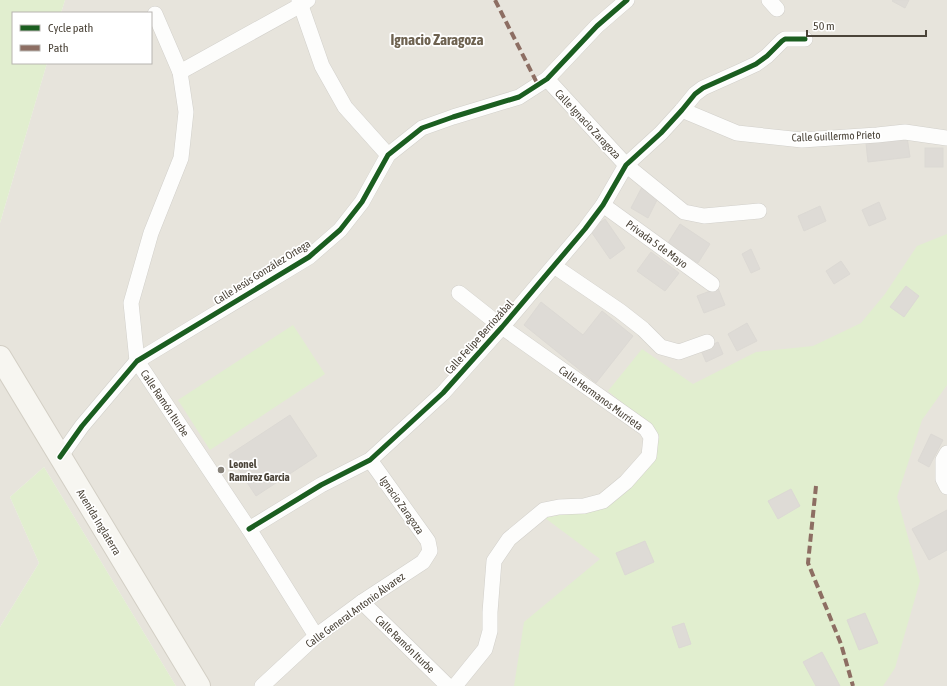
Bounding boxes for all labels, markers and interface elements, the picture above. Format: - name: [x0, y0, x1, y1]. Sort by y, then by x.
- legend: [12, 12, 152, 64]
- scale bar: [807, 12, 926, 38]
- text: 50 m: [813, 19, 835, 33]
- text: Cycle path: [48, 21, 93, 35]
- district label: Ignacio Zaragoza: [391, 31, 483, 48]
- text: Path: [48, 41, 69, 55]
- street label: Calle Ignacio Zaragoza: [553, 87, 623, 161]
- street label: Calle Guillermo Prieto: [791, 128, 881, 144]
- street label: Privada 5 de Mayo: [624, 218, 690, 270]
- street label: Calle Jesús González Ortega: [212, 237, 312, 307]
- street label: Calle Felipe Berriozábal: [443, 298, 515, 376]
- street label: Calle Hermanos Murrieta: [557, 364, 645, 432]
- street label: Calle Ramón Iturbe: [138, 367, 192, 439]
- place label: Leonel Ramirez Garcia: [229, 458, 290, 483]
- marker: Leonel Ramirez Garcia: [216, 465, 226, 475]
- street label: Ignacio Zaragoza: [378, 474, 426, 536]
- street label: Avenida Inglaterra: [75, 487, 123, 557]
- street label: Calle General Antonio Álvarez: [303, 570, 407, 650]
- street label: Calle Ramón Iturbe: [373, 613, 437, 675]

